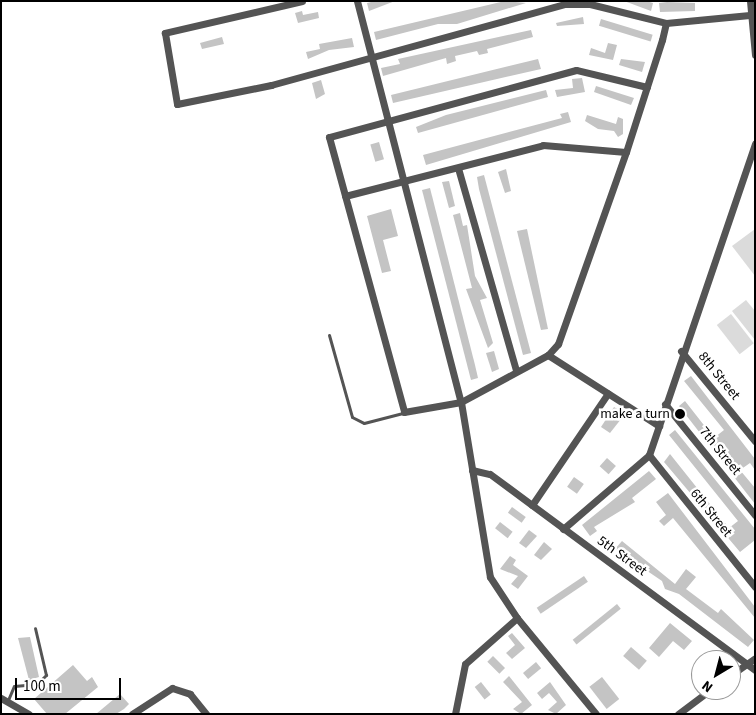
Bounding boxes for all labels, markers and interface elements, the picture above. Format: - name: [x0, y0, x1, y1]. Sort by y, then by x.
- street label: 8th Street: [694, 348, 744, 404]
- place label: make a turn: [600, 406, 670, 422]
- marker: make a turn: [674, 408, 686, 420]
- street label: 7th Street: [695, 423, 745, 479]
- street label: 6th Street: [686, 485, 736, 541]
- street label: 5th Street: [594, 532, 650, 580]
- north arrow: [691, 650, 741, 700]
- scale bar: [18, 668, 124, 700]
- text: N: [698, 675, 717, 697]
- text: 100 m: [23, 676, 61, 697]

